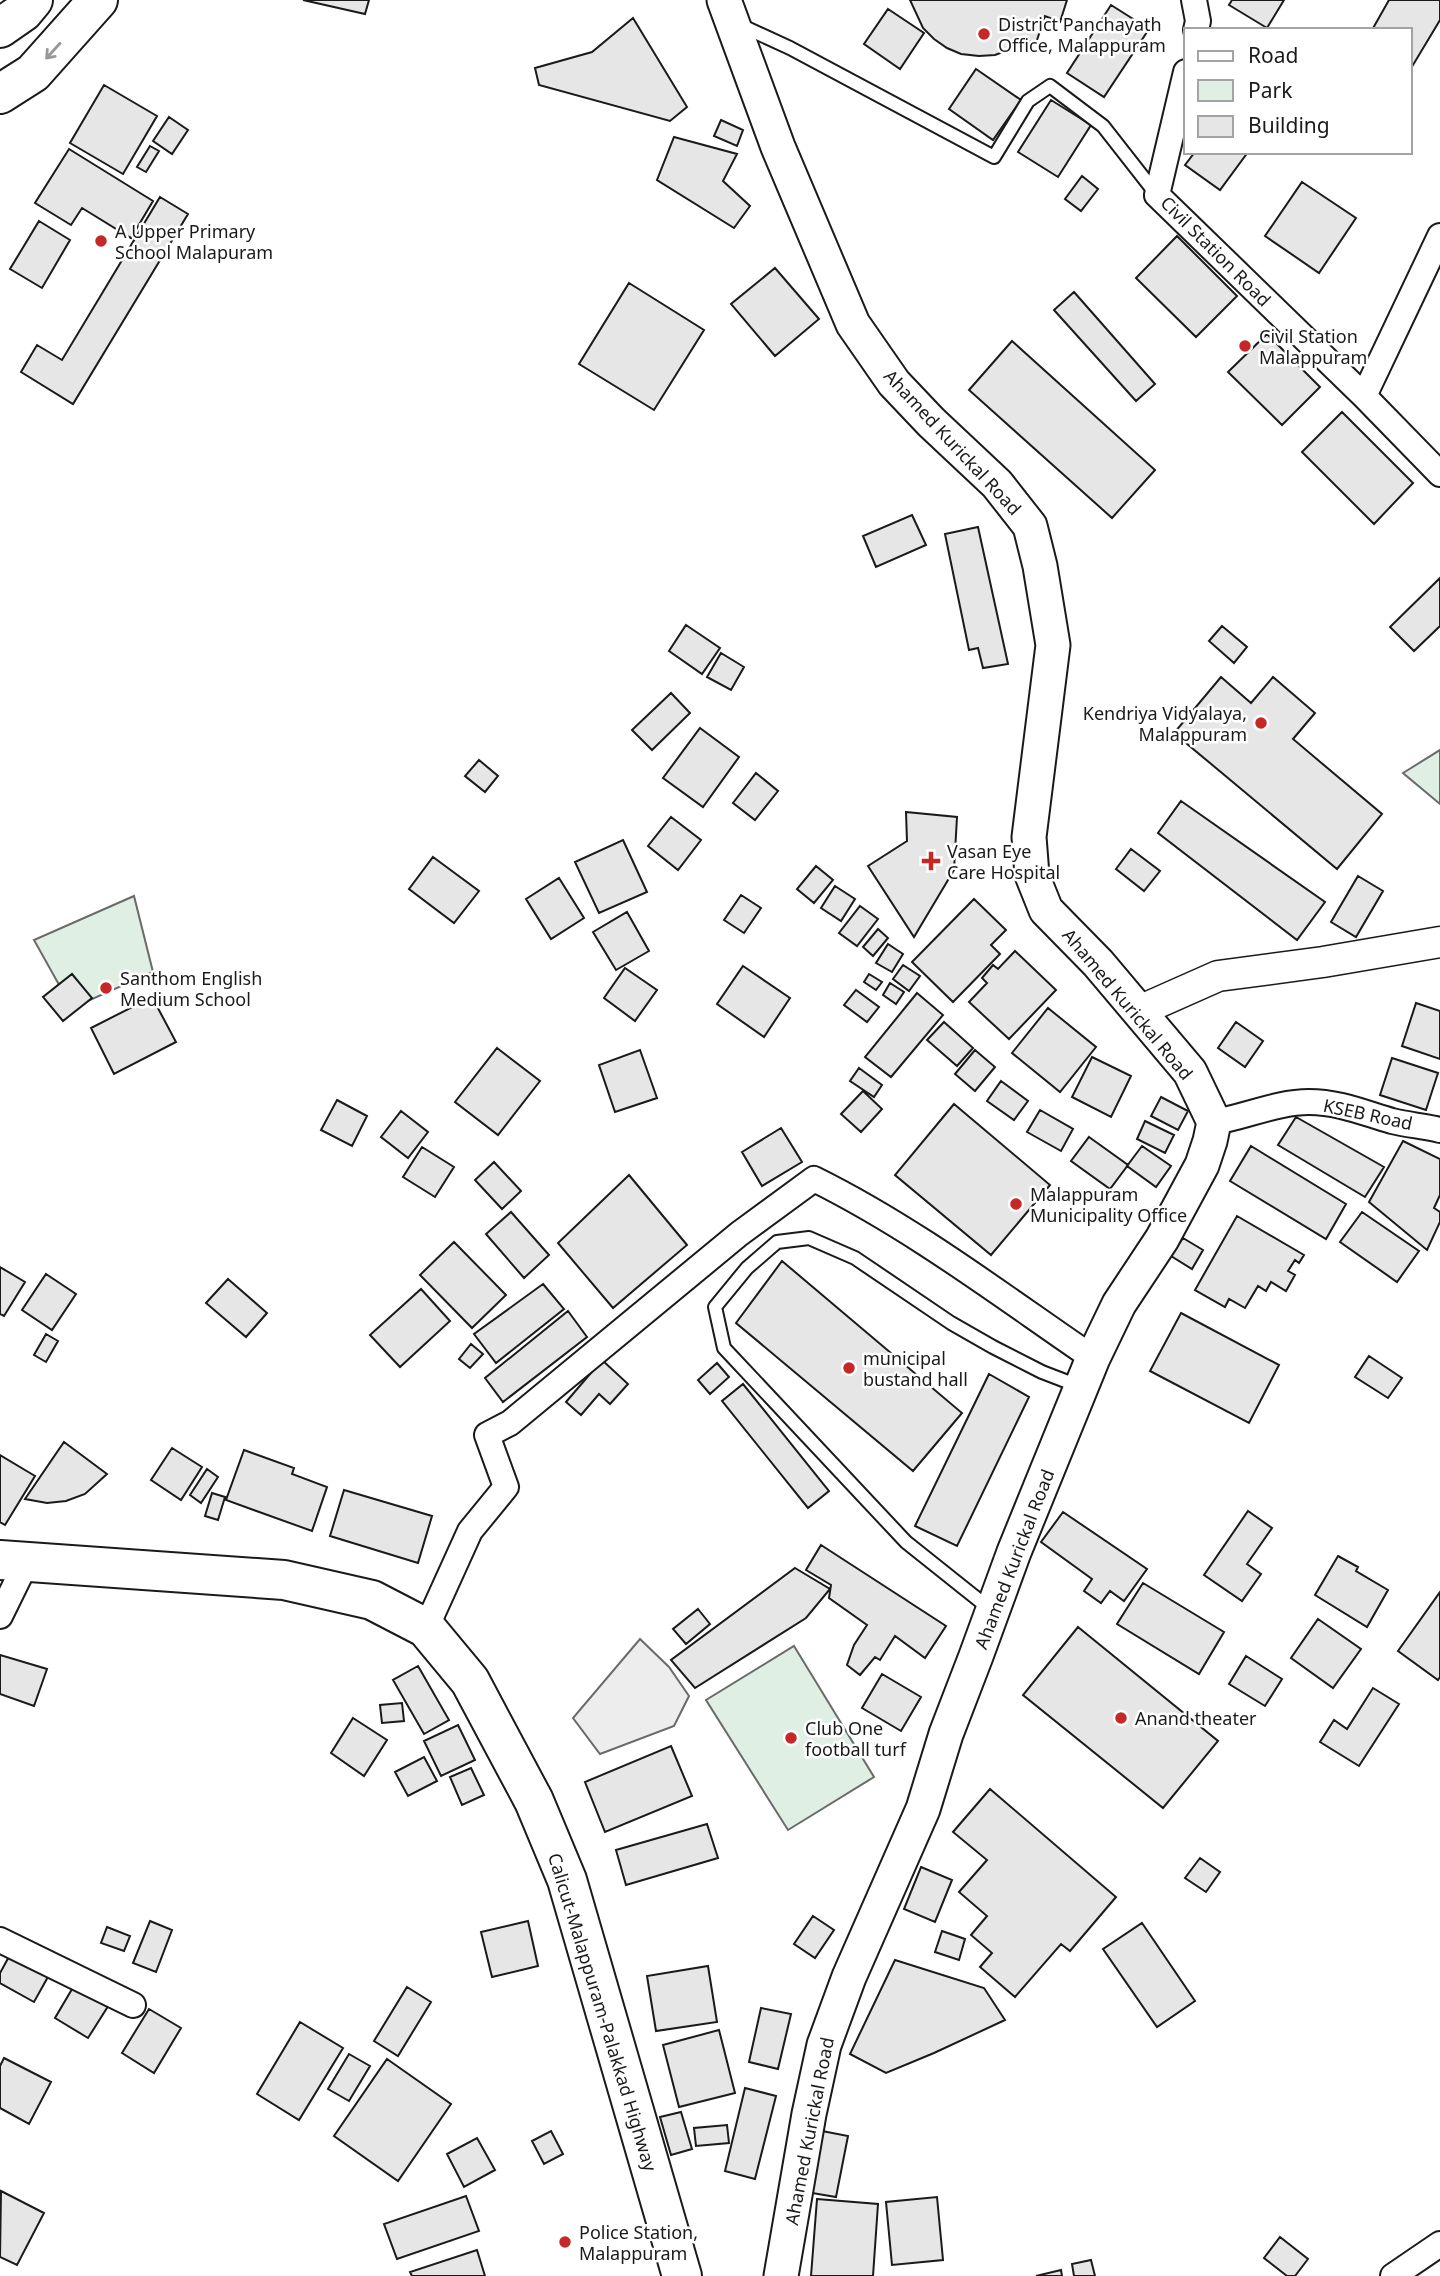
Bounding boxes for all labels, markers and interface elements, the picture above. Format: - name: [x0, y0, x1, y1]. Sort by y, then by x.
- place label: District Panchayath Office, Malappuram: [998, 12, 1166, 57]
- marker: District Panchayath Office, Malappuram: [976, 26, 992, 42]
- legend: [1184, 28, 1412, 154]
- text: Road: [1248, 41, 1298, 69]
- one-way arrow: [45, 42, 61, 60]
- text: Park: [1248, 76, 1293, 104]
- text: Building: [1248, 111, 1330, 139]
- street label: Civil Station Road: [1156, 191, 1276, 311]
- place label: A Upper Primary School Malapuram: [115, 219, 273, 264]
- marker: A Upper Primary School Malapuram: [93, 233, 109, 249]
- place label: Civil Station Malappuram: [1259, 324, 1367, 369]
- marker: Civil Station Malappuram: [1237, 338, 1253, 354]
- street label: Ahamed Kurickal Road: [879, 364, 1027, 520]
- place label: Kendriya Vidyalaya, Malappuram: [1083, 701, 1247, 746]
- marker: Kendriya Vidyalaya, Malappuram: [1253, 715, 1269, 731]
- place label: Vasan Eye Care Hospital: [947, 839, 1060, 884]
- marker: Vasan Eye Care Hospital: [921, 851, 941, 871]
- street label: Ahamed Kurickal Road: [1058, 923, 1198, 1085]
- place label: Santhom English Medium School: [120, 966, 262, 1011]
- marker: Santhom English Medium School: [98, 980, 114, 996]
- street label: KSEB Road: [1321, 1093, 1415, 1135]
- place label: Malappuram Municipality Office: [1030, 1182, 1187, 1227]
- marker: Malappuram Municipality Office: [1008, 1196, 1024, 1212]
- place label: municipal bustand hall: [863, 1346, 968, 1391]
- marker: municipal bustand hall: [841, 1360, 857, 1376]
- street label: Ahamed Kurickal Road: [969, 1466, 1059, 1652]
- place label: Anand theater: [1135, 1706, 1257, 1730]
- marker: Anand theater: [1113, 1710, 1129, 1726]
- place label: Club One football turf: [805, 1716, 907, 1761]
- marker: Club One football turf: [783, 1730, 799, 1746]
- street label: Calicut-Malappuram-Palakkad Highway: [543, 1850, 663, 2175]
- street label: Ahamed Kurickal Road: [779, 2035, 839, 2227]
- place label: Police Station, Malappuram: [579, 2220, 698, 2265]
- marker: Police Station, Malappuram: [557, 2234, 573, 2250]

